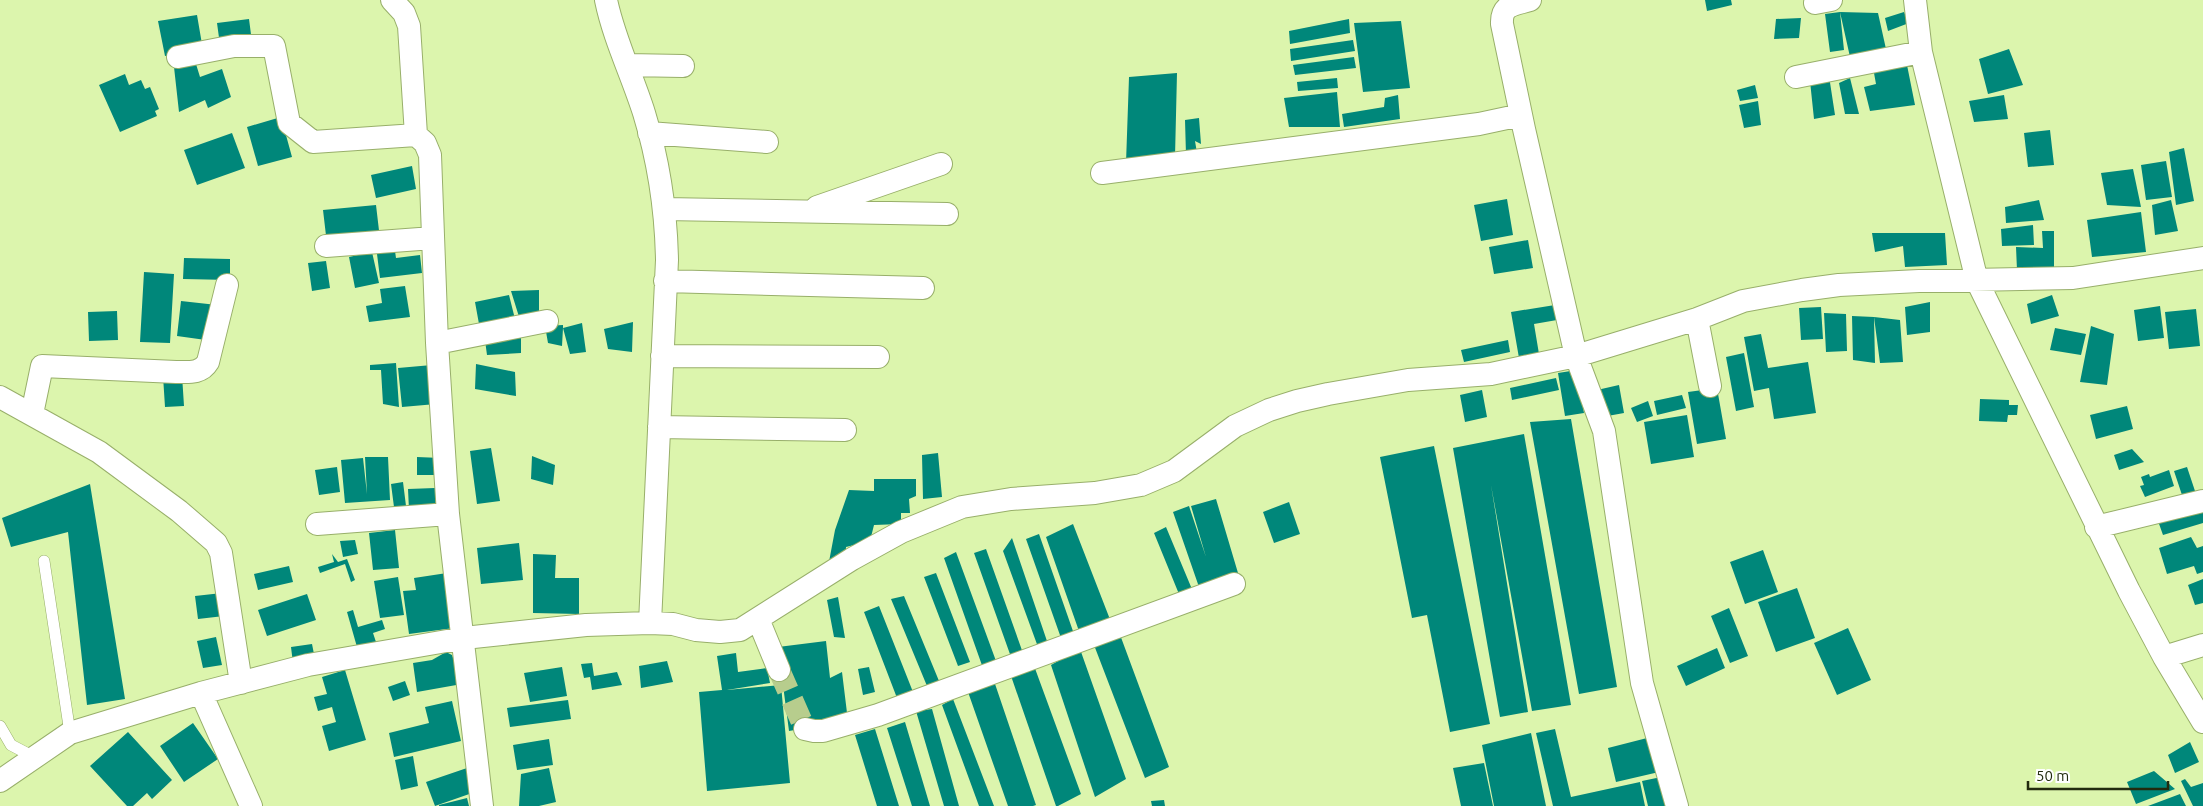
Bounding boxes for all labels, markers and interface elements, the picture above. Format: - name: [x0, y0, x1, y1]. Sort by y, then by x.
- scale bar: [2028, 758, 2168, 790]
- text: 50 m: [2036, 767, 2069, 784]

